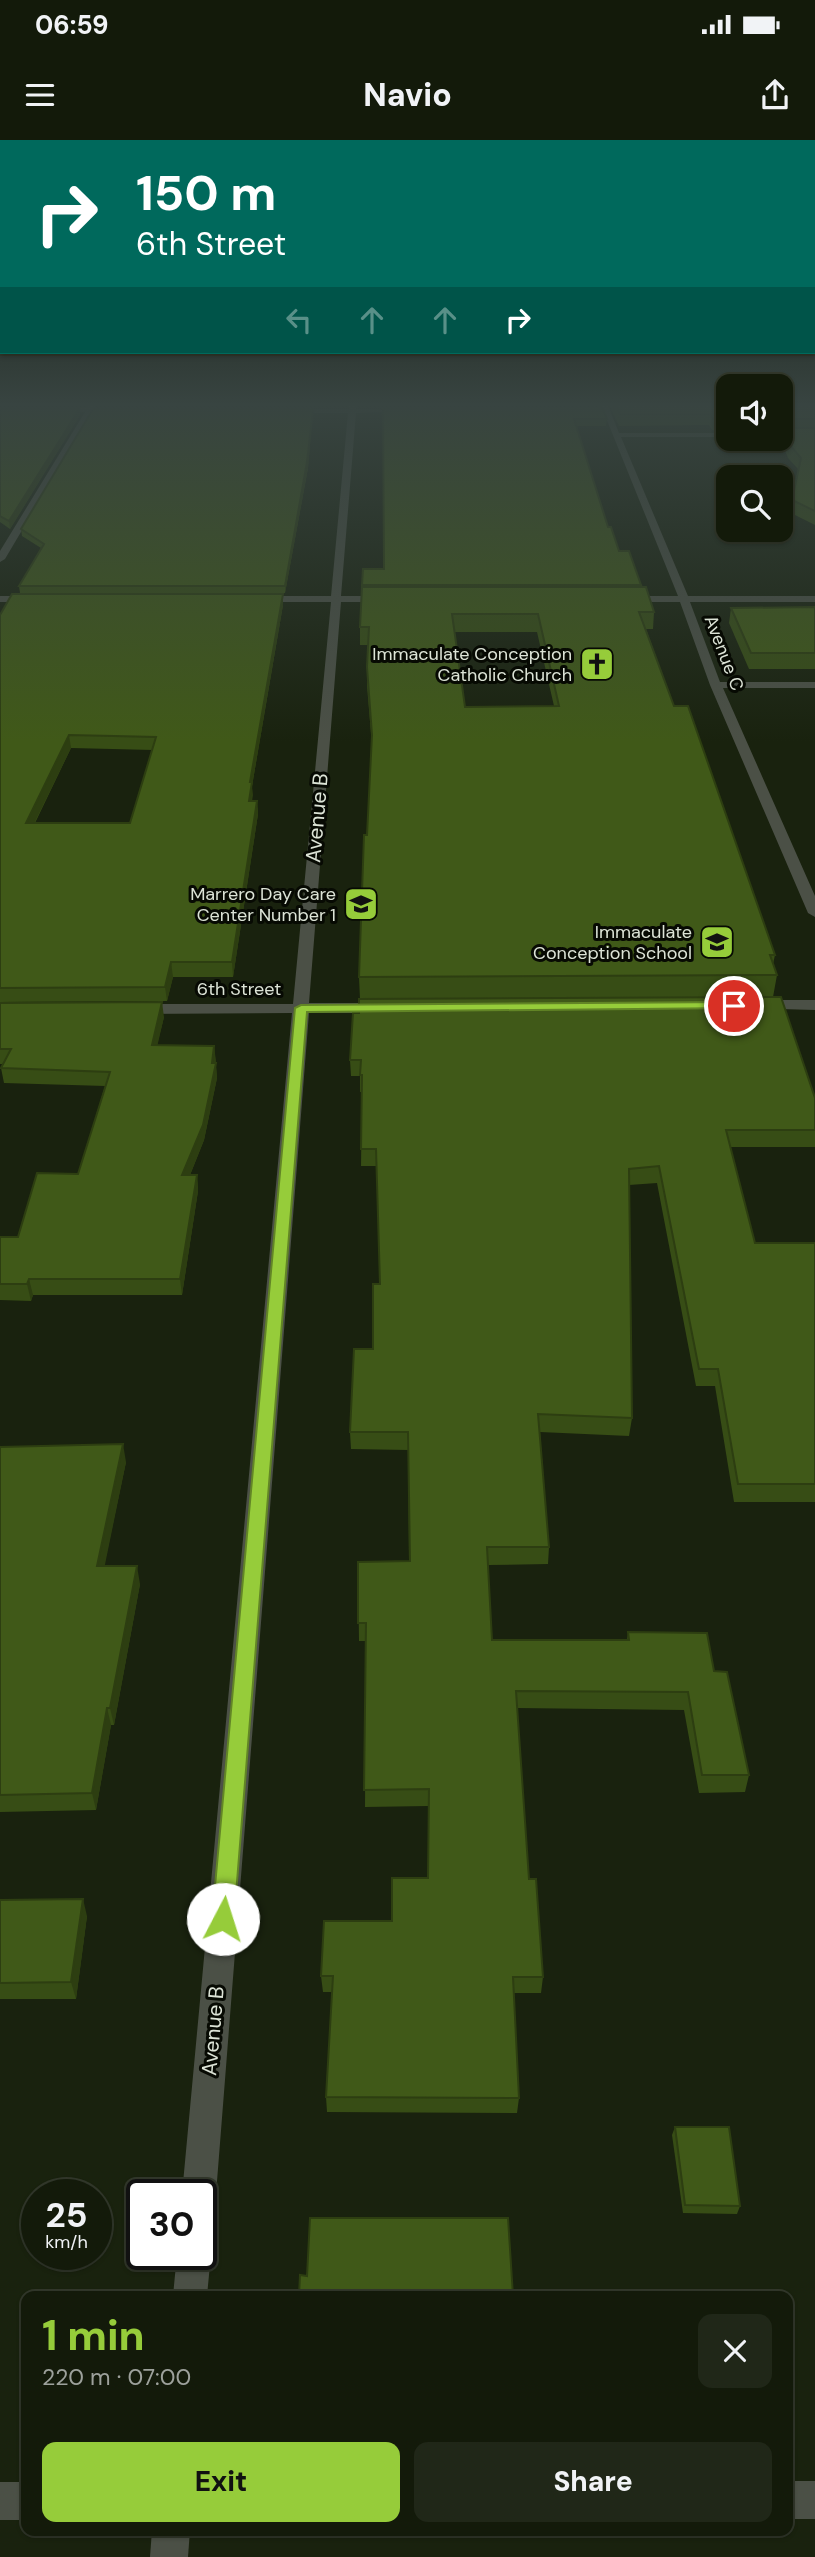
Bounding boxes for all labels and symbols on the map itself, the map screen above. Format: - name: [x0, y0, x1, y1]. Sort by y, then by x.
- street label: Avenue C: [699, 612, 749, 694]
- place label: Immaculate Conception Catholic Church: [372, 642, 572, 687]
- church icon: Immaculate Conception Catholic Church: [578, 645, 616, 683]
- street label: Avenue B: [299, 772, 335, 864]
- place label: Marrero Day Care Center Number 1: [190, 882, 336, 927]
- school or university icon: Marrero Day Care Center Number 1: [342, 885, 380, 923]
- place label: Immaculate Conception School: [533, 920, 692, 965]
- school or university icon: Immaculate Conception School: [698, 923, 736, 961]
- pin: [704, 976, 764, 1036]
- street label: 6th Street: [197, 977, 281, 1001]
- position arrow: [186, 1882, 260, 1956]
- street label: Avenue B: [195, 1985, 231, 2077]
- speed limit sign: 30: [126, 2179, 217, 2270]

